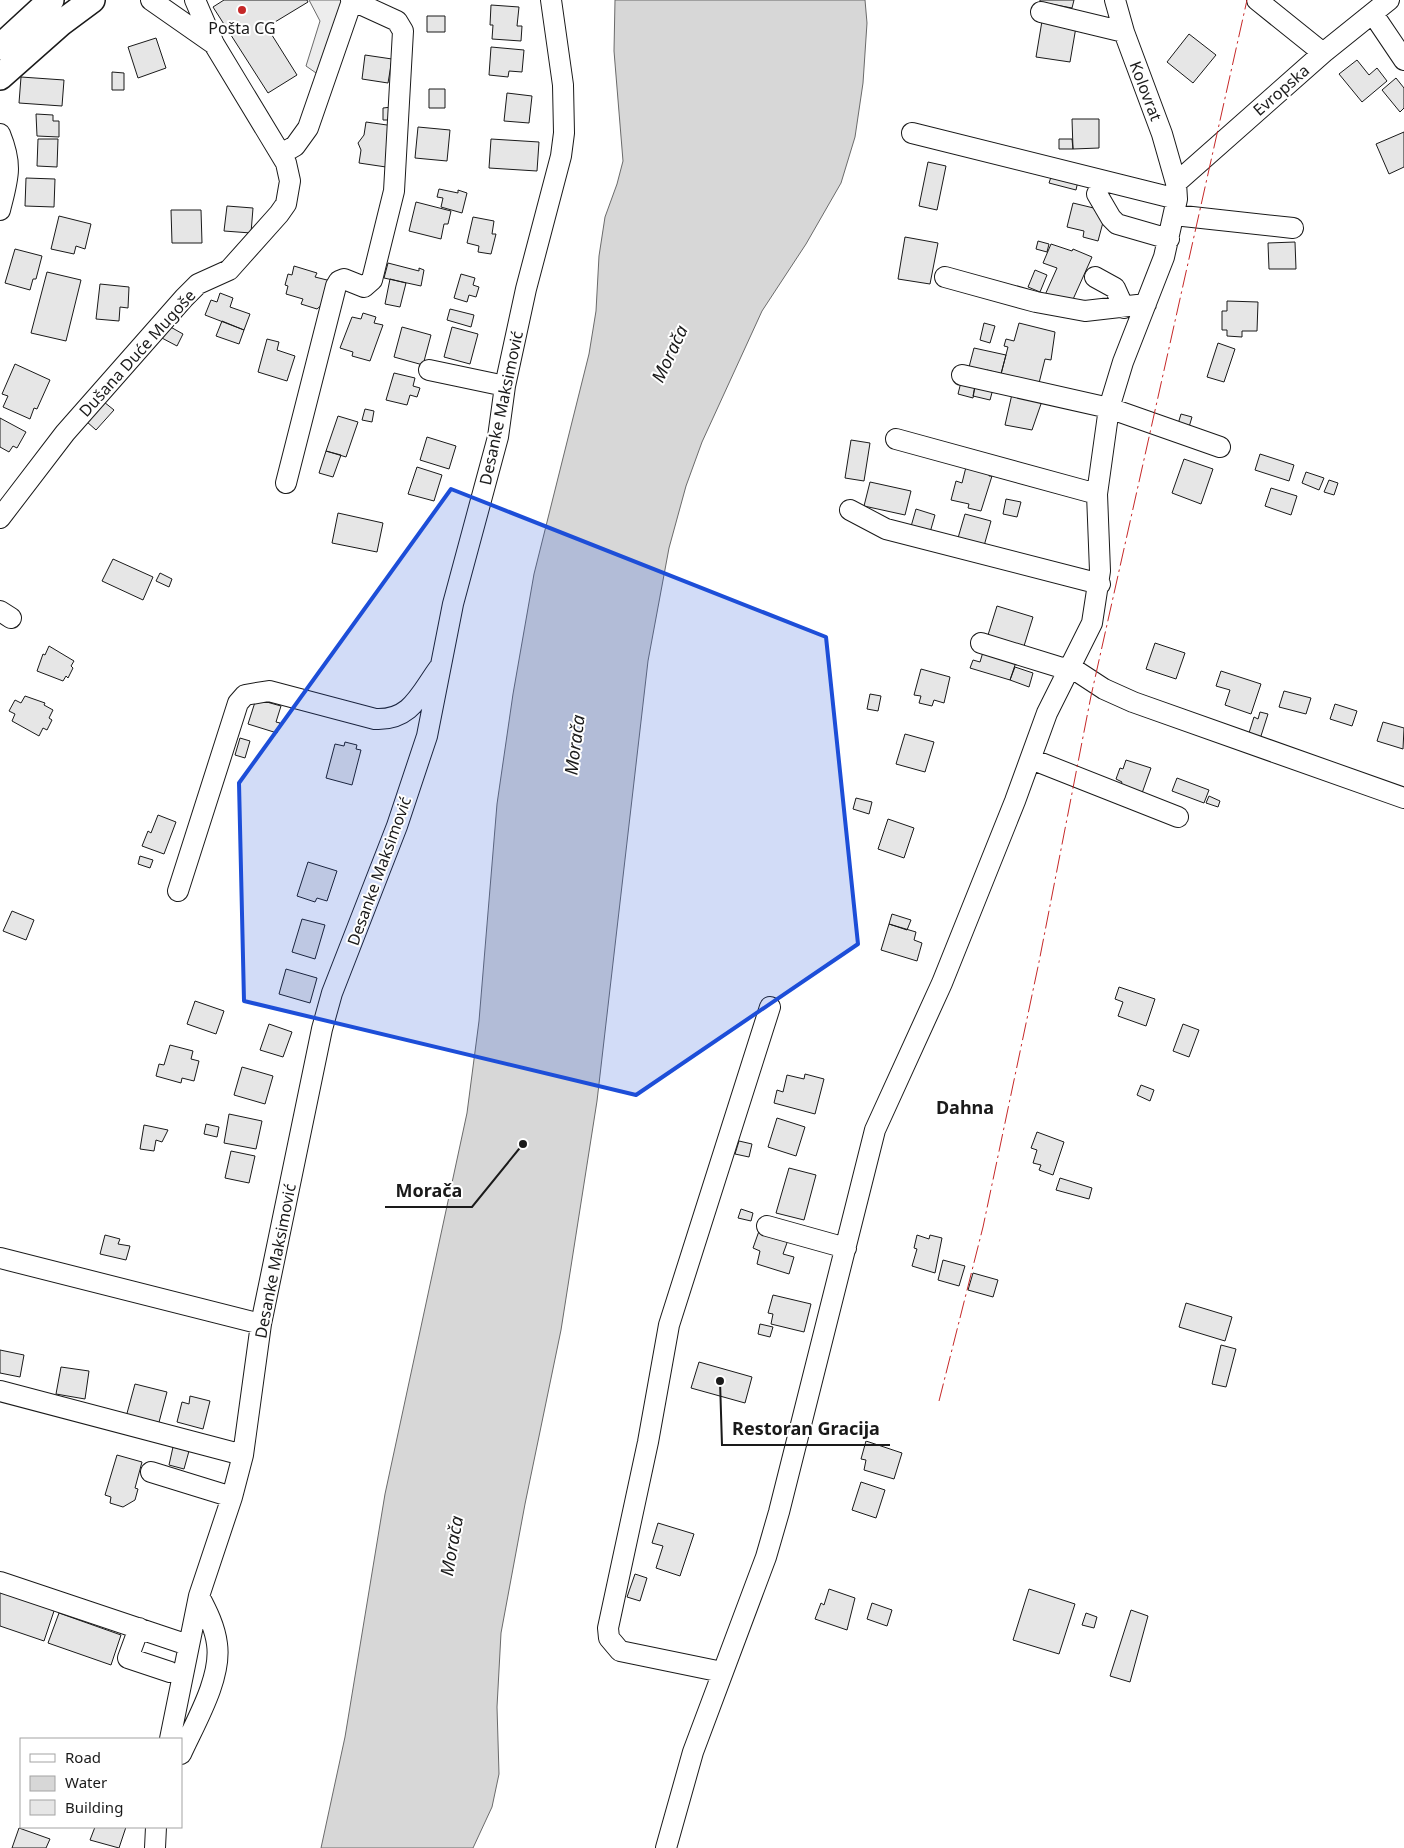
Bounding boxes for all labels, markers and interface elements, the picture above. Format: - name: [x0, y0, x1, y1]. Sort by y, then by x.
- marker: Pošta CG: [236, 4, 248, 16]
- place label: Pošta CG: [208, 17, 276, 39]
- street label: Kolovrat: [1125, 58, 1168, 124]
- street label: Evropska: [1248, 59, 1314, 121]
- street label: Dušana Duće Mugoše: [74, 285, 200, 421]
- water label: Morača: [645, 321, 693, 386]
- street label: Desanke Maksimović: [474, 329, 528, 487]
- water label: Morača: [558, 713, 590, 776]
- street label: Desanke Maksimović: [342, 793, 416, 949]
- district label: Dahna: [936, 1095, 994, 1119]
- callout: Morača: [385, 1174, 472, 1207]
- text: Morača: [396, 1178, 462, 1202]
- street label: Desanke Maksimović: [249, 1182, 301, 1340]
- callout: Restoran Gracija: [722, 1412, 890, 1445]
- text: Restoran Gracija: [732, 1416, 880, 1440]
- water label: Morača: [434, 1514, 468, 1578]
- legend: [20, 1738, 182, 1828]
- text: Road: [65, 1747, 101, 1767]
- text: Water: [65, 1772, 107, 1792]
- text: Building: [65, 1797, 123, 1817]

